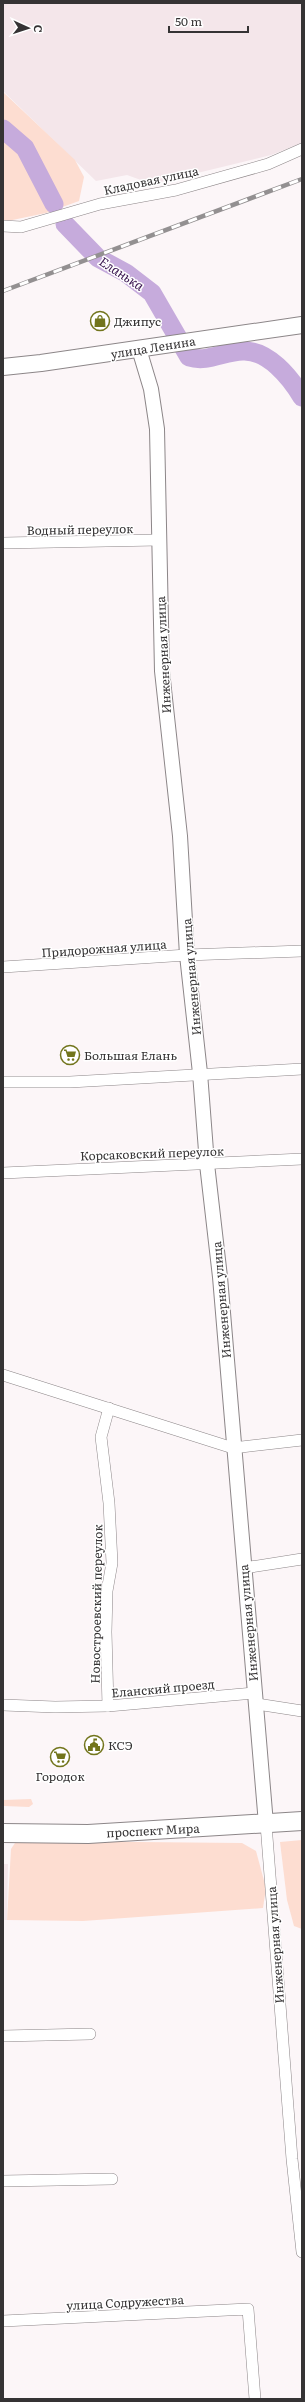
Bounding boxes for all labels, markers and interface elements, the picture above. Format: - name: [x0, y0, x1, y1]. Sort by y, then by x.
- north arrow: [8, 8, 48, 48]
- scale bar: [169, 8, 248, 34]
- text: 50 m: [175, 12, 202, 30]
- text: С: [31, 24, 47, 33]
- street label: Кладовая улица: [102, 161, 201, 199]
- water label: Еланька: [96, 251, 149, 295]
- shop icon: Джипус: [89, 310, 111, 332]
- place label: Джипус: [114, 312, 161, 330]
- street label: улица Ленина: [109, 331, 197, 363]
- street label: Водный переулок: [26, 519, 134, 539]
- street label: Инженерная улица: [151, 595, 175, 714]
- street label: Инженерная улица: [177, 917, 205, 1036]
- street label: Придорожная улица: [41, 935, 168, 961]
- supermarket icon: Большая Елань: [59, 1044, 81, 1066]
- place label: Большая Елань: [84, 1046, 177, 1064]
- street label: Корсаковский переулок: [80, 1141, 224, 1165]
- street label: Инженерная улица: [207, 1240, 235, 1359]
- street label: Новостроевский переулок: [86, 1524, 106, 1684]
- street label: Инженерная улица: [234, 1563, 262, 1682]
- street label: Еланский проезд: [111, 1675, 215, 1701]
- public building icon: КСЭ: [83, 1734, 105, 1756]
- place label: КСЭ: [108, 1736, 133, 1754]
- supermarket icon: Городок: [49, 1746, 71, 1768]
- place label: Городок: [36, 1767, 85, 1785]
- street label: проспект Мира: [106, 1819, 201, 1841]
- street label: Инженерная улица: [262, 1885, 288, 2004]
- street label: улица Содружества: [66, 2290, 185, 2314]

